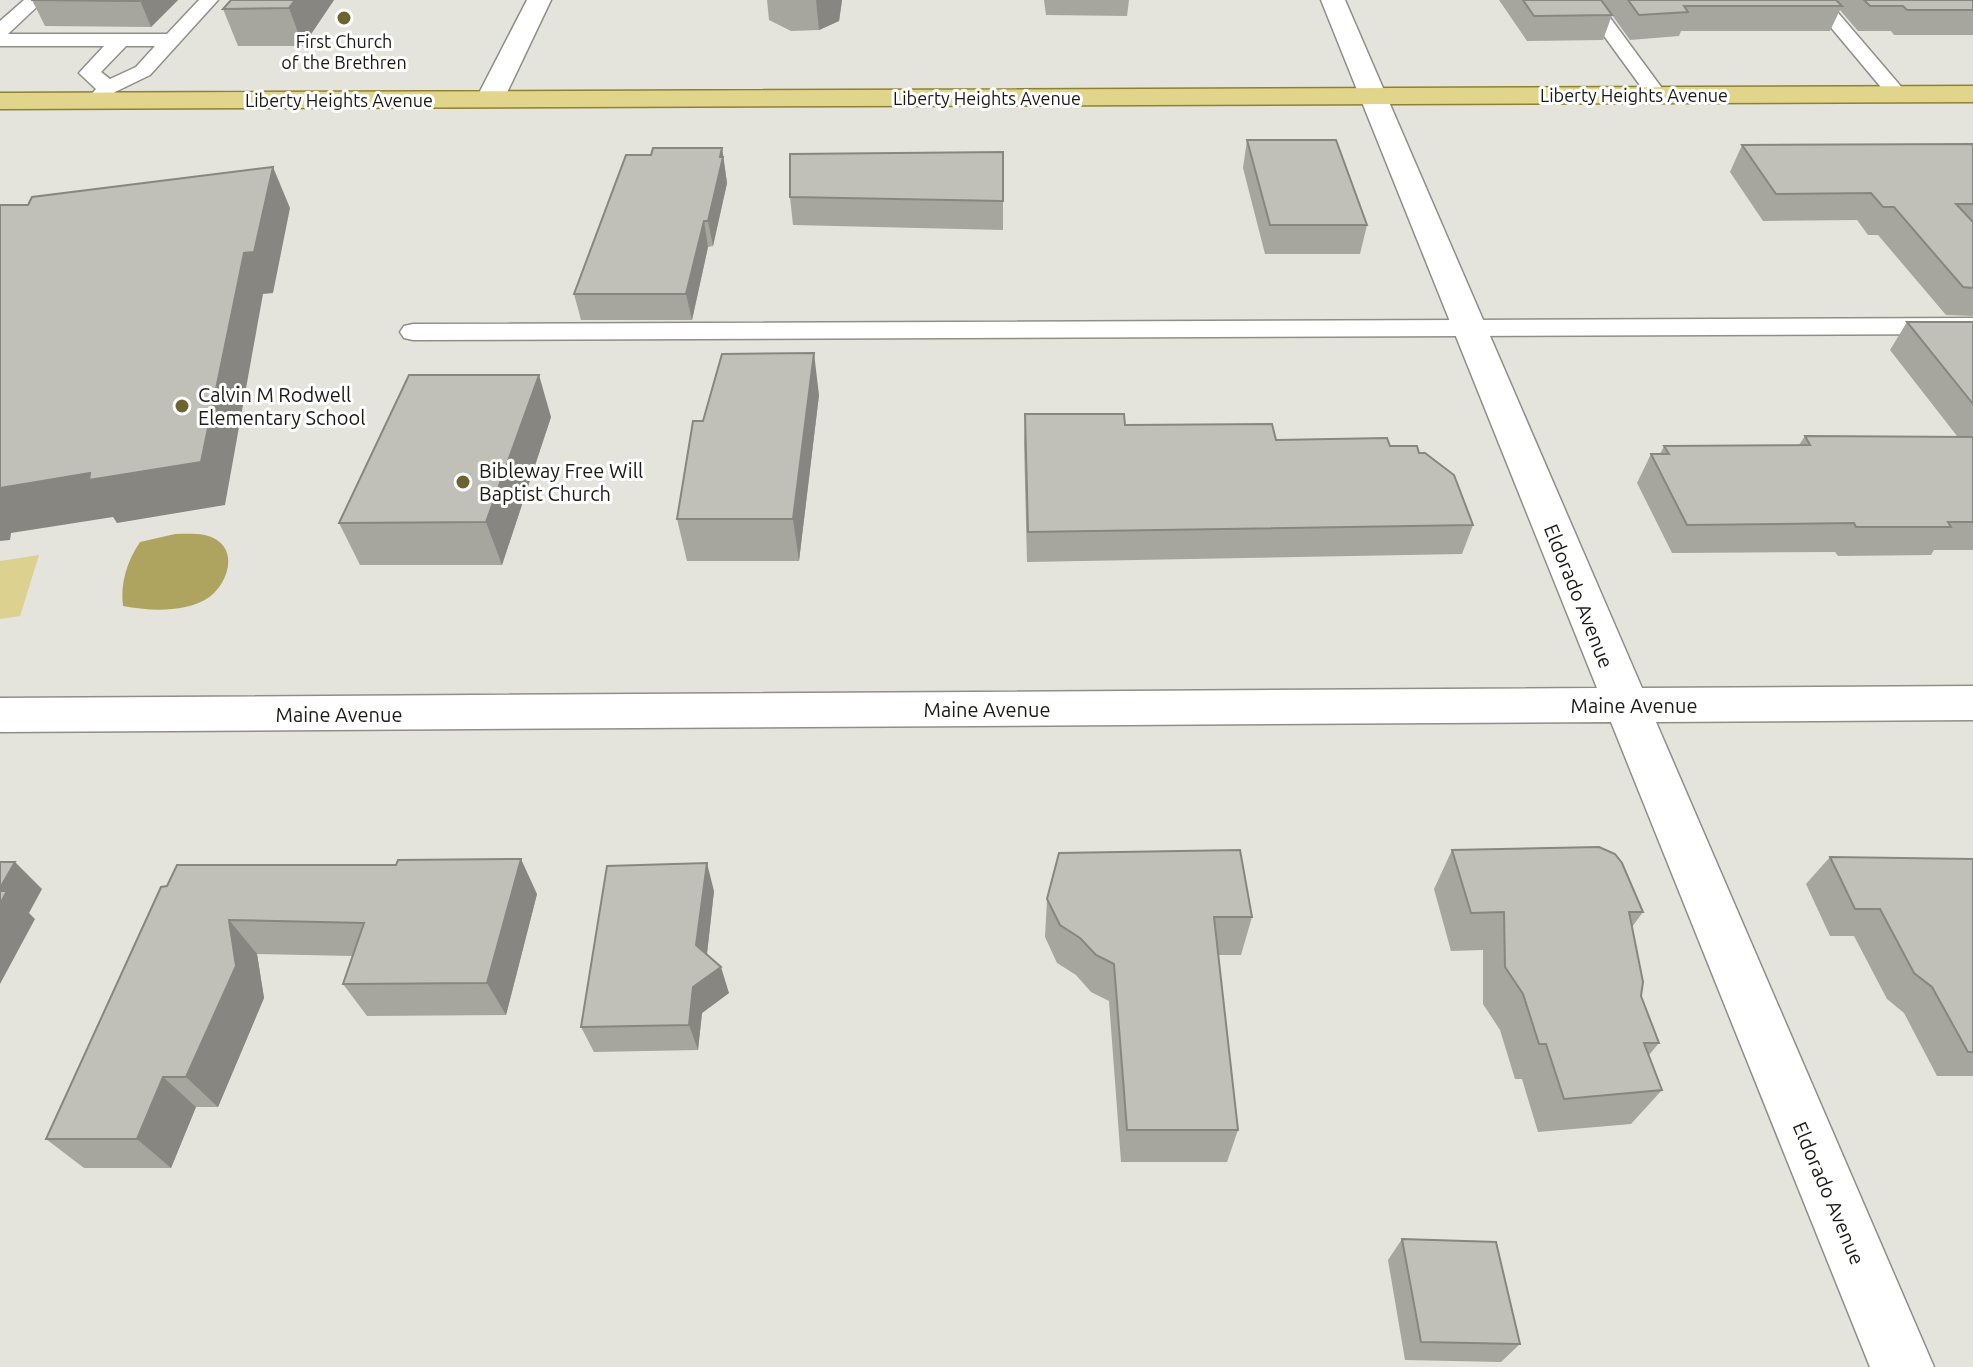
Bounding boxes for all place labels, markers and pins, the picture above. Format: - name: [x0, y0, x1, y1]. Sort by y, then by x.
- marker: First Church of the Brethren: [335, 9, 353, 27]
- place label: First Church of the Brethren: [281, 31, 407, 72]
- place label: Calvin M Rodwell Elementary School: [198, 383, 365, 429]
- marker: Calvin M Rodwell Elementary School: [173, 397, 191, 415]
- place label: Bibleway Free Will Baptist Church: [479, 459, 643, 505]
- marker: Bibleway Free Will Baptist Church: [454, 473, 472, 491]

